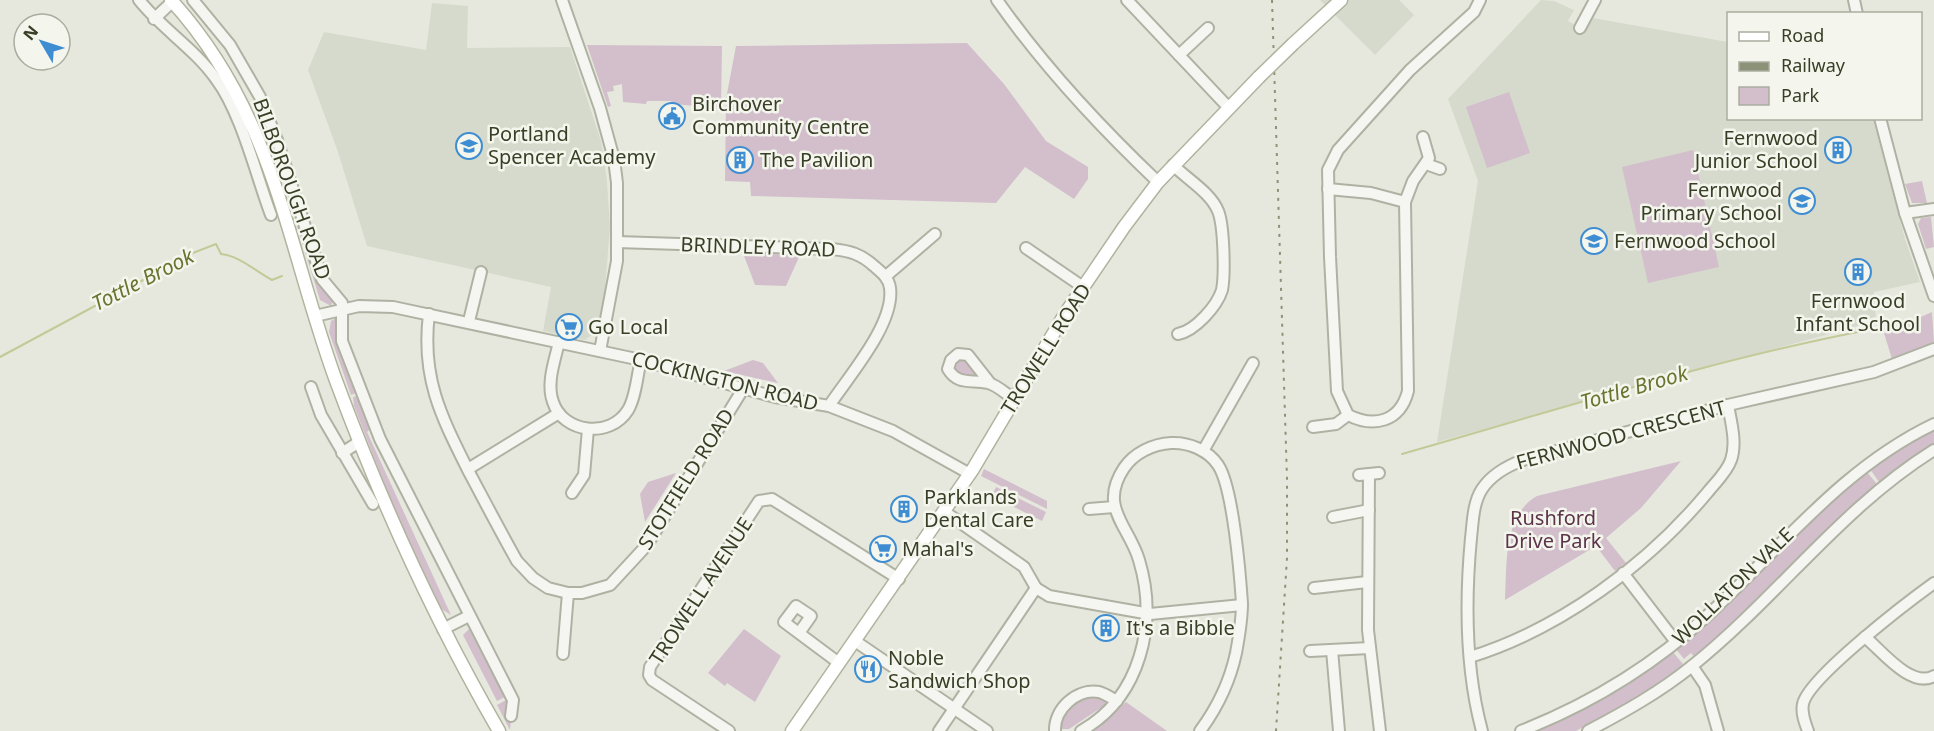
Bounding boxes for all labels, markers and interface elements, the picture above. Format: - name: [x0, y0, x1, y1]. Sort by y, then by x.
- north arrow: [12, 12, 72, 72]
- legend: [1727, 12, 1922, 120]
- text: N: [18, 21, 43, 45]
- text: Road: [1781, 23, 1824, 47]
- text: Railway: [1781, 53, 1846, 77]
- text: Park: [1781, 83, 1819, 107]
- place label: Birchover Community Centre: [692, 90, 869, 140]
- street label: BILBOROUGH ROAD: [247, 94, 338, 283]
- public building icon: Birchover Community Centre: [657, 101, 687, 131]
- place label: Portland Spencer Academy: [488, 120, 656, 170]
- place label: Fernwood Junior School: [1693, 124, 1818, 174]
- school or university icon: Portland Spencer Academy: [454, 131, 484, 161]
- building icon: Fernwood Junior School: [1823, 135, 1853, 165]
- building icon: The Pavilion: [725, 145, 755, 175]
- place label: The Pavilion: [760, 146, 873, 173]
- place label: Fernwood Primary School: [1641, 176, 1782, 226]
- school or university icon: Fernwood Primary School: [1787, 186, 1817, 216]
- school or university icon: Fernwood School: [1579, 226, 1609, 256]
- place label: Fernwood School: [1614, 227, 1776, 254]
- street label: BRINDLEY ROAD: [680, 230, 836, 263]
- water label: Tottle Brook: [87, 241, 200, 317]
- building icon: Fernwood Infant School: [1843, 257, 1873, 287]
- street label: TROWELL ROAD: [994, 278, 1097, 419]
- place label: Fernwood Infant School: [1796, 287, 1920, 337]
- supermarket icon: Go Local: [554, 312, 584, 342]
- place label: Go Local: [588, 313, 668, 340]
- street label: COCKINGTON ROAD: [629, 344, 821, 417]
- water label: Tottle Brook: [1577, 358, 1692, 416]
- street label: FERNWOOD CRESCENT: [1513, 394, 1729, 475]
- street label: STOTFIELD ROAD: [631, 403, 740, 554]
- place label: Parklands Dental Care: [924, 483, 1034, 533]
- building icon: Parklands Dental Care: [889, 494, 919, 524]
- park label: Rushford Drive Park: [1505, 504, 1602, 554]
- street label: TROWELL AVENUE: [643, 512, 758, 670]
- street label: WOLLATON VALE: [1666, 521, 1799, 650]
- supermarket icon: Mahal's: [868, 534, 898, 564]
- place label: Mahal's: [902, 535, 974, 562]
- building icon: It's a Bibble: [1091, 613, 1121, 643]
- place label: It's a Bibble: [1126, 614, 1235, 641]
- place label: Noble Sandwich Shop: [888, 644, 1031, 694]
- restaurant icon: Noble Sandwich Shop: [853, 654, 883, 684]

